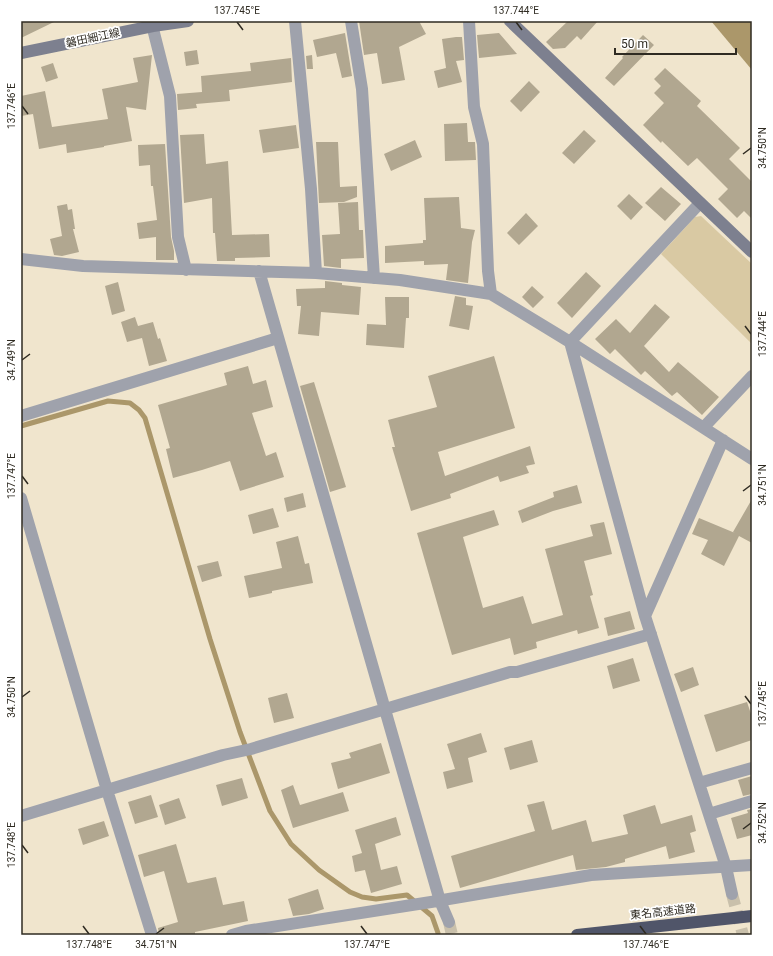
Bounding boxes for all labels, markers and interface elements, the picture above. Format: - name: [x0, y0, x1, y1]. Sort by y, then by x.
- text: 137.745°E: [214, 5, 260, 16]
- text: 137.744°E: [493, 5, 539, 16]
- street label: 磐田細江線: [65, 26, 121, 50]
- scale bar: [615, 30, 736, 56]
- text: 50 m: [621, 37, 648, 51]
- text: 137.746°E: [6, 83, 17, 129]
- text: 34.750°N: [757, 127, 768, 169]
- text: 137.744°E: [757, 311, 768, 357]
- text: 34.749°N: [6, 339, 17, 381]
- text: 137.747°E: [6, 453, 17, 499]
- text: 34.751°N: [757, 464, 768, 506]
- text: 34.750°N: [6, 676, 17, 718]
- text: 137.745°E: [757, 681, 768, 727]
- text: 34.752°N: [757, 802, 768, 844]
- text: 137.748°E: [6, 822, 17, 868]
- street label: 東名高速道路: [630, 902, 696, 922]
- text: 137.748°E: [66, 939, 112, 950]
- text: 34.751°N: [135, 939, 177, 950]
- text: 137.747°E: [344, 939, 390, 950]
- text: 137.746°E: [623, 939, 669, 950]

